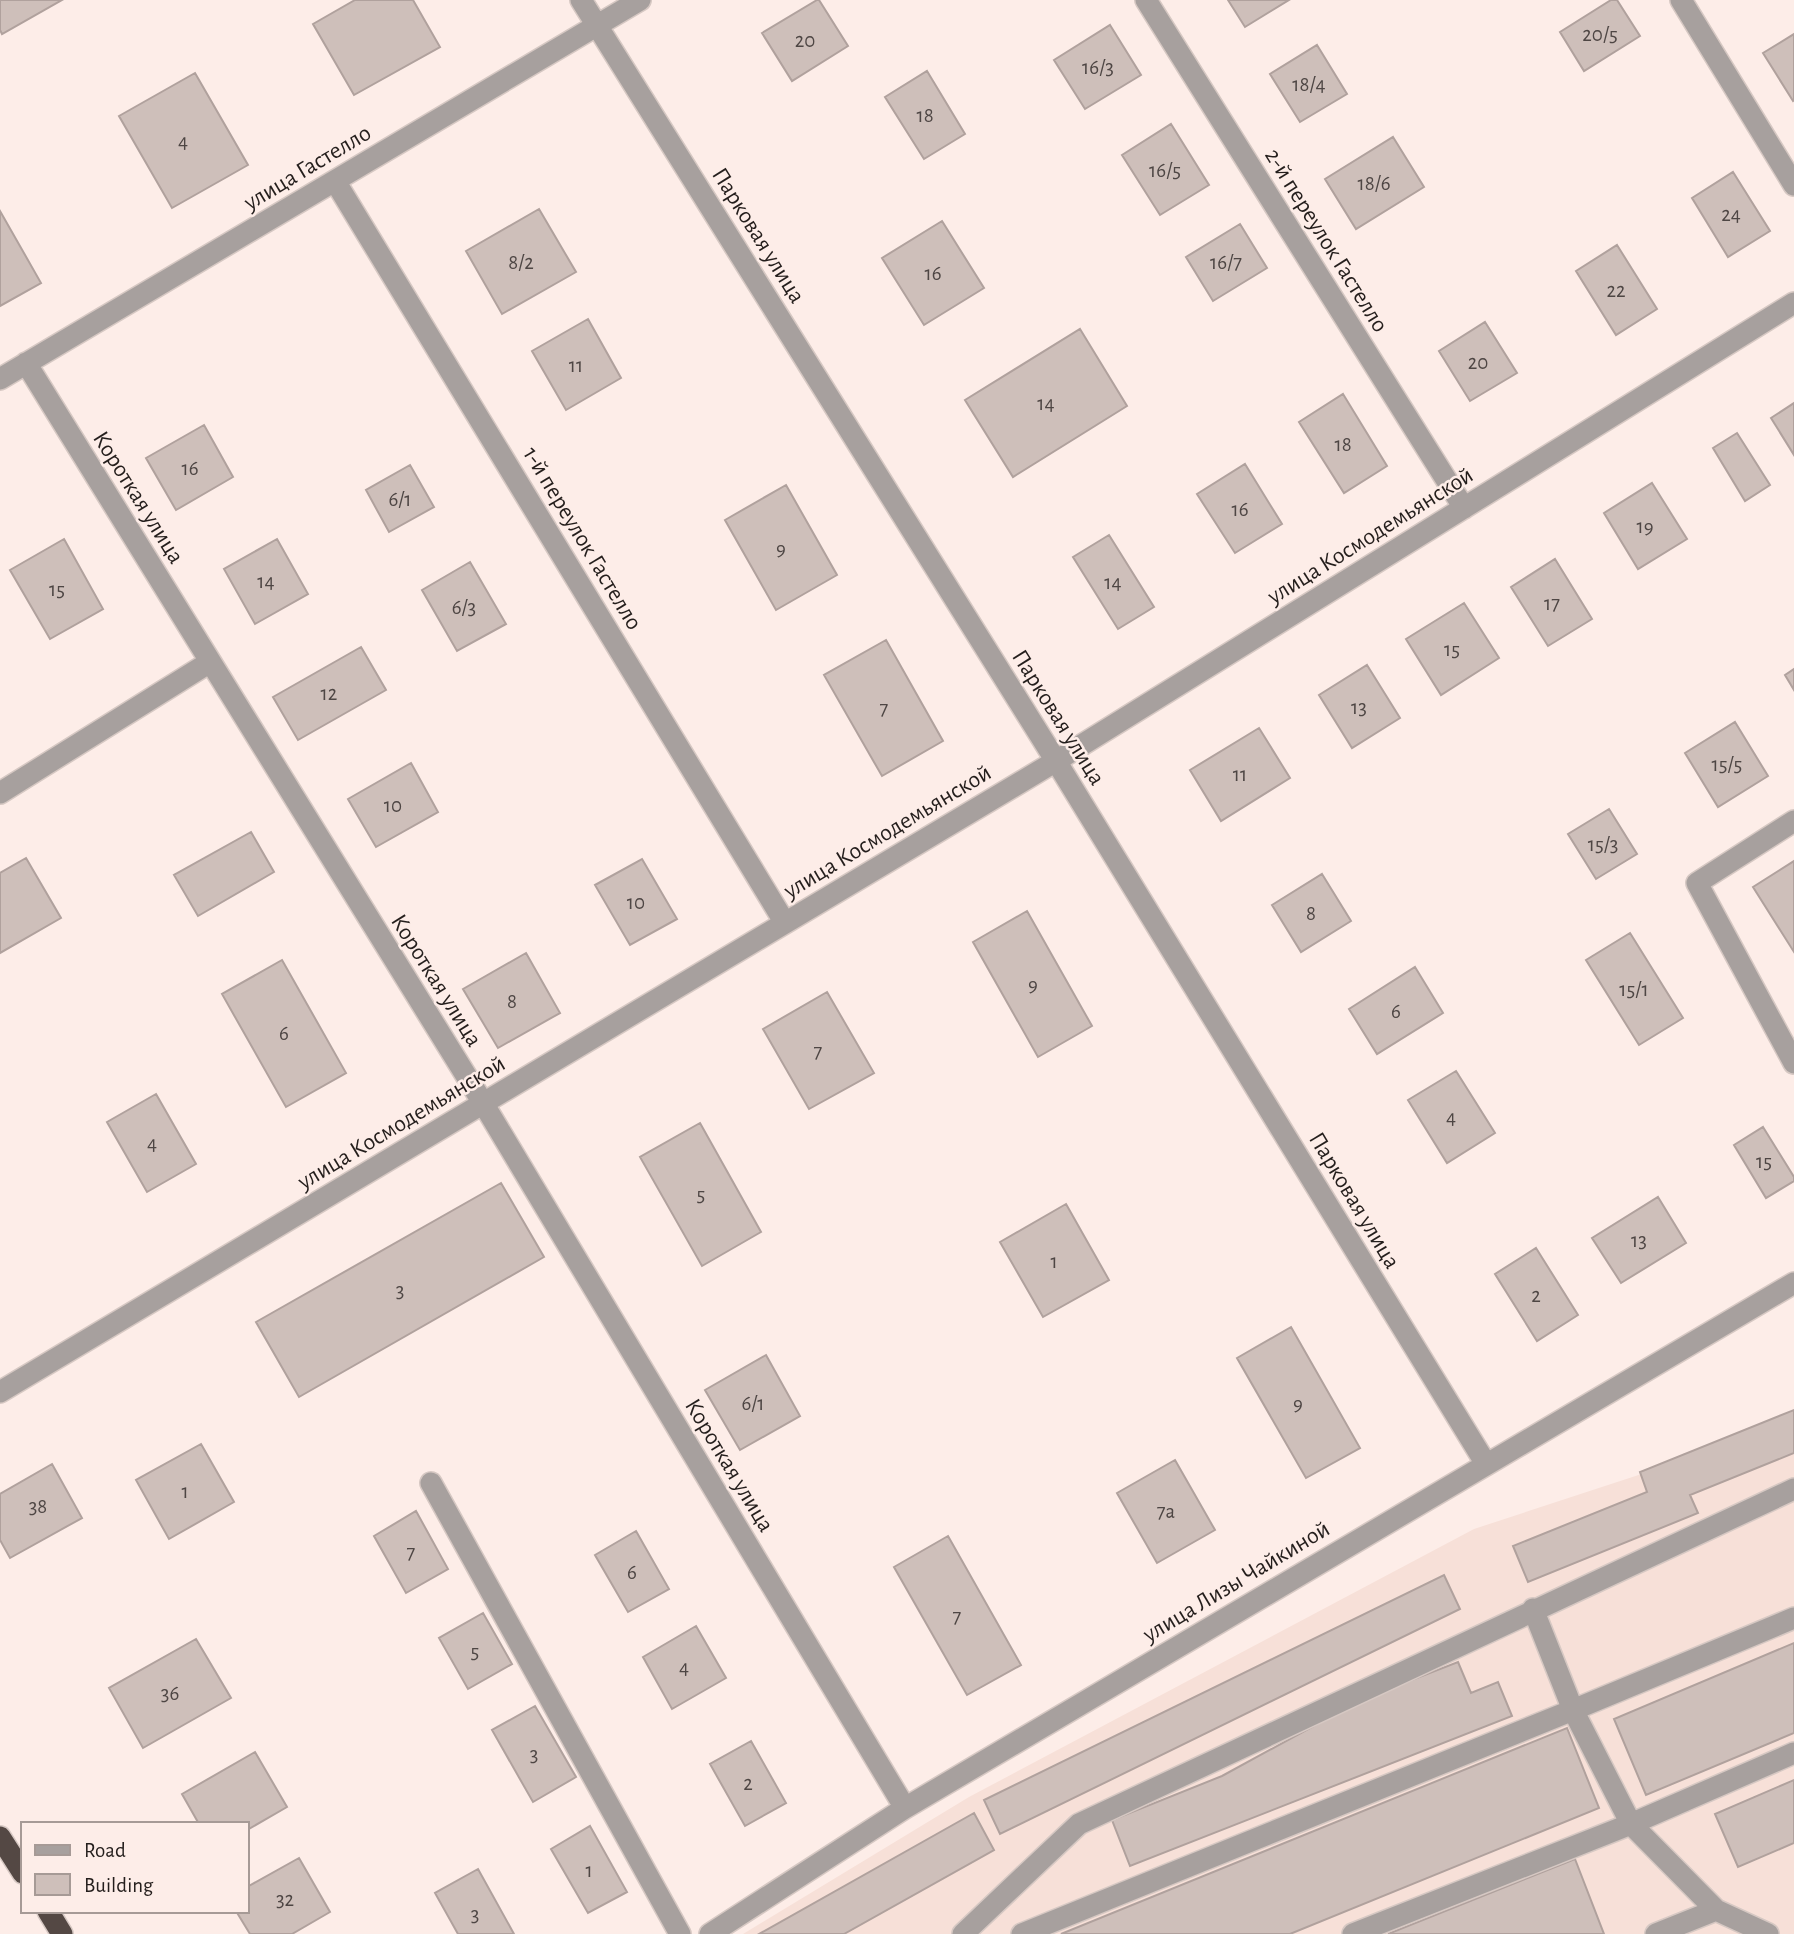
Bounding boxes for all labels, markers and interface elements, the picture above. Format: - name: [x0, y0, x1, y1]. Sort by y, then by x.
- house number: 20/5: [1582, 24, 1618, 45]
- house number: 20: [795, 30, 815, 51]
- house number: 16/3: [1082, 57, 1114, 78]
- house number: 18/4: [1292, 74, 1326, 95]
- house number: 18: [916, 105, 934, 126]
- street label: улица Гастелло: [239, 121, 375, 216]
- house number: 4: [178, 131, 188, 152]
- street label: 2-й переулок Гастелло: [1260, 145, 1392, 337]
- house number: 16/5: [1149, 160, 1181, 181]
- street label: Парковая улица: [707, 164, 809, 307]
- house number: 18/6: [1357, 173, 1391, 194]
- house number: 24: [1721, 204, 1741, 225]
- house number: 8/2: [508, 252, 534, 273]
- house number: 16/7: [1210, 252, 1242, 273]
- house number: 16: [924, 263, 942, 284]
- house number: 22: [1606, 280, 1626, 301]
- house number: 20: [1468, 352, 1488, 373]
- house number: 11: [569, 355, 583, 376]
- house number: 14: [1037, 393, 1055, 414]
- street label: Короткая улица: [88, 427, 188, 568]
- house number: 18: [1334, 434, 1352, 455]
- street label: 1-й переулок Гастелло: [518, 443, 646, 634]
- house number: 16: [181, 458, 199, 479]
- street label: улица Космодемьянской: [1263, 463, 1478, 609]
- house number: 6/1: [388, 489, 412, 510]
- house number: 16: [1231, 499, 1249, 520]
- house number: 19: [1636, 516, 1654, 537]
- house number: 9: [776, 538, 786, 559]
- house number: 14: [257, 571, 275, 592]
- house number: 14: [1104, 572, 1122, 593]
- house number: 15: [49, 579, 65, 600]
- house number: 17: [1544, 593, 1560, 614]
- house number: 6/3: [452, 597, 476, 618]
- house number: 15: [1444, 639, 1460, 660]
- street label: Парковая улица: [1007, 646, 1109, 789]
- house number: 12: [321, 683, 337, 704]
- house number: 13: [1351, 697, 1367, 718]
- house number: 7: [880, 698, 889, 719]
- house number: 15/5: [1712, 754, 1742, 775]
- street label: улица Космодемьянской: [779, 760, 995, 904]
- house number: 11: [1233, 764, 1247, 785]
- house number: 10: [384, 795, 402, 816]
- house number: 15/3: [1588, 834, 1618, 855]
- house number: 10: [627, 892, 645, 913]
- house number: 8: [1306, 903, 1316, 924]
- street label: Короткая улица: [386, 910, 486, 1051]
- house number: 9: [1028, 974, 1038, 995]
- house number: 15/1: [1619, 979, 1649, 1000]
- house number: 8: [507, 991, 517, 1012]
- house number: 6: [1391, 1001, 1401, 1022]
- house number: 6: [279, 1023, 289, 1044]
- house number: 7: [814, 1041, 823, 1062]
- street label: улица Космодемьянской: [293, 1051, 509, 1195]
- house number: 4: [1446, 1107, 1456, 1128]
- street label: Парковая улица: [1304, 1128, 1404, 1273]
- house number: 4: [147, 1133, 157, 1154]
- house number: 15: [1756, 1151, 1772, 1172]
- house number: 5: [697, 1184, 705, 1205]
- house number: 13: [1631, 1230, 1647, 1251]
- house number: 1: [1050, 1251, 1058, 1272]
- house number: 3: [396, 1280, 404, 1301]
- house number: 2: [1531, 1285, 1541, 1306]
- house number: 6/1: [741, 1393, 765, 1414]
- house number: 9: [1293, 1393, 1303, 1414]
- street label: Короткая улица: [680, 1395, 778, 1536]
- house number: 1: [181, 1481, 189, 1502]
- house number: 38: [29, 1496, 47, 1517]
- house number: 7а: [1157, 1501, 1176, 1522]
- street label: улица Лизы Чайкиной: [1138, 1517, 1334, 1648]
- house number: 7: [407, 1542, 416, 1563]
- house number: 6: [627, 1562, 637, 1583]
- house number: 7: [953, 1606, 962, 1627]
- house number: 5: [471, 1641, 479, 1662]
- house number: 4: [679, 1657, 689, 1678]
- house number: 36: [161, 1683, 179, 1704]
- house number: 3: [530, 1744, 538, 1765]
- house number: 2: [743, 1773, 753, 1794]
- legend: [21, 1822, 248, 1913]
- text: Road: [84, 1840, 126, 1861]
- house number: 1: [585, 1860, 593, 1881]
- text: Building: [84, 1875, 154, 1896]
- house number: 32: [276, 1889, 294, 1910]
- house number: 3: [471, 1904, 479, 1925]

